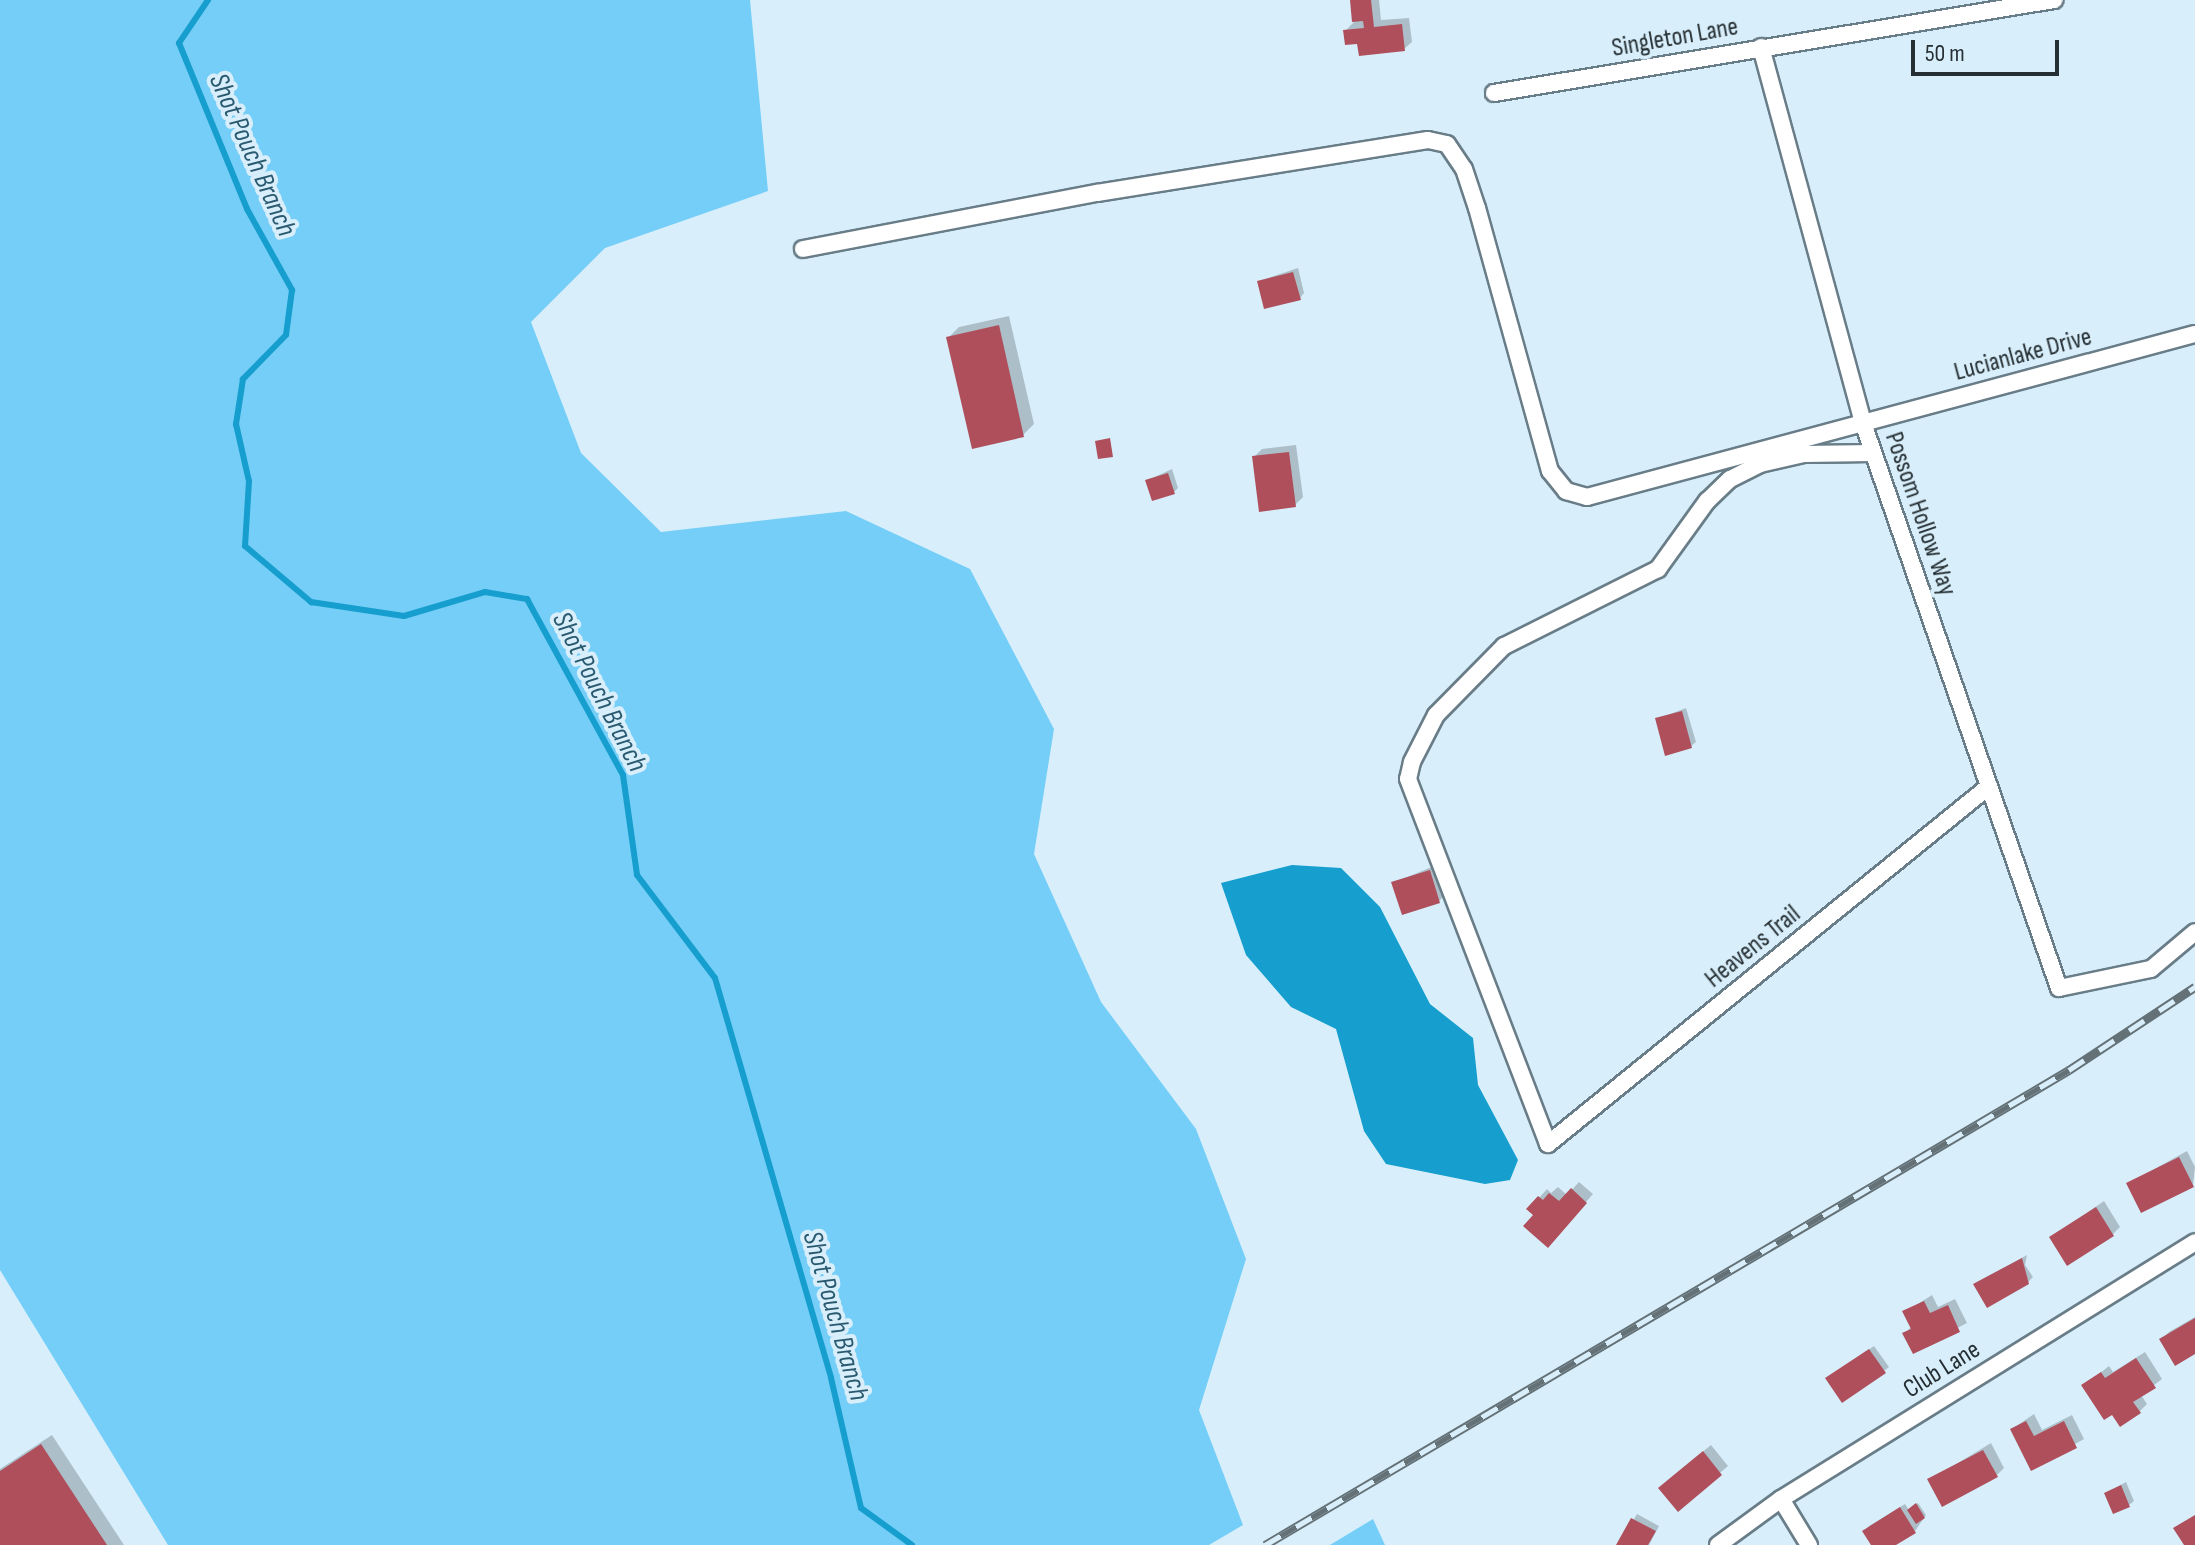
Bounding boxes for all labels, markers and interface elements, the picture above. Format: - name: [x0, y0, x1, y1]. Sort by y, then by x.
- street label: Singleton Lane: [1609, 12, 1741, 64]
- scale bar: [1915, 24, 2063, 74]
- text: 50 m: [1925, 39, 1965, 68]
- water label: Shot Pouch Branch: [201, 68, 303, 242]
- street label: Lucianlake Drive: [1951, 322, 2095, 388]
- street label: Possom Hollow Way: [1877, 428, 1963, 600]
- water label: Shot Pouch Branch: [544, 607, 654, 777]
- street label: Heavens Trail: [1699, 899, 1807, 995]
- water label: Shot Pouch Branch: [795, 1227, 875, 1405]
- street label: Club Lane: [1898, 1334, 1986, 1406]

